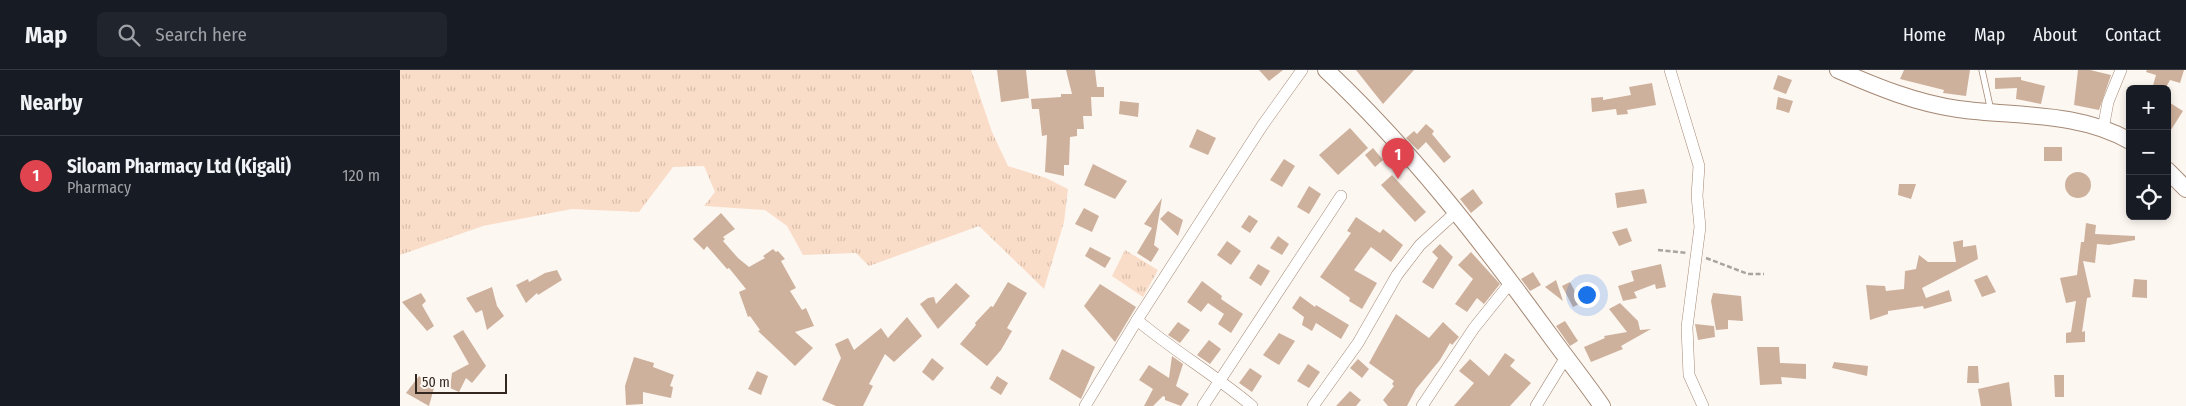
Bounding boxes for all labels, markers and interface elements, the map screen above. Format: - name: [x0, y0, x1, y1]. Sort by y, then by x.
- search box: [97, 12, 447, 57]
- text: Map: [25, 21, 67, 49]
- icon: search: [115, 21, 143, 49]
- text: Search here: [155, 23, 247, 46]
- text: Home: [1903, 24, 1946, 46]
- text: Map: [1974, 24, 2005, 46]
- text: About: [2033, 24, 2077, 46]
- text: Contact: [2105, 24, 2161, 46]
- map controls: [2126, 85, 2171, 220]
- button: +: [2126, 85, 2171, 130]
- text: Nearby: [20, 90, 82, 116]
- button: −: [2126, 130, 2171, 175]
- pin: 1: [1382, 138, 1414, 179]
- text: Siloam Pharmacy Ltd (Kigali): [67, 155, 291, 178]
- text: 1: [33, 166, 39, 185]
- text: 120 m: [342, 166, 380, 185]
- button: locate: [2126, 175, 2171, 220]
- text: Pharmacy: [67, 178, 131, 197]
- your location: [1574, 282, 1600, 308]
- scale bar: [415, 371, 508, 394]
- text: 50 m: [422, 374, 450, 391]

